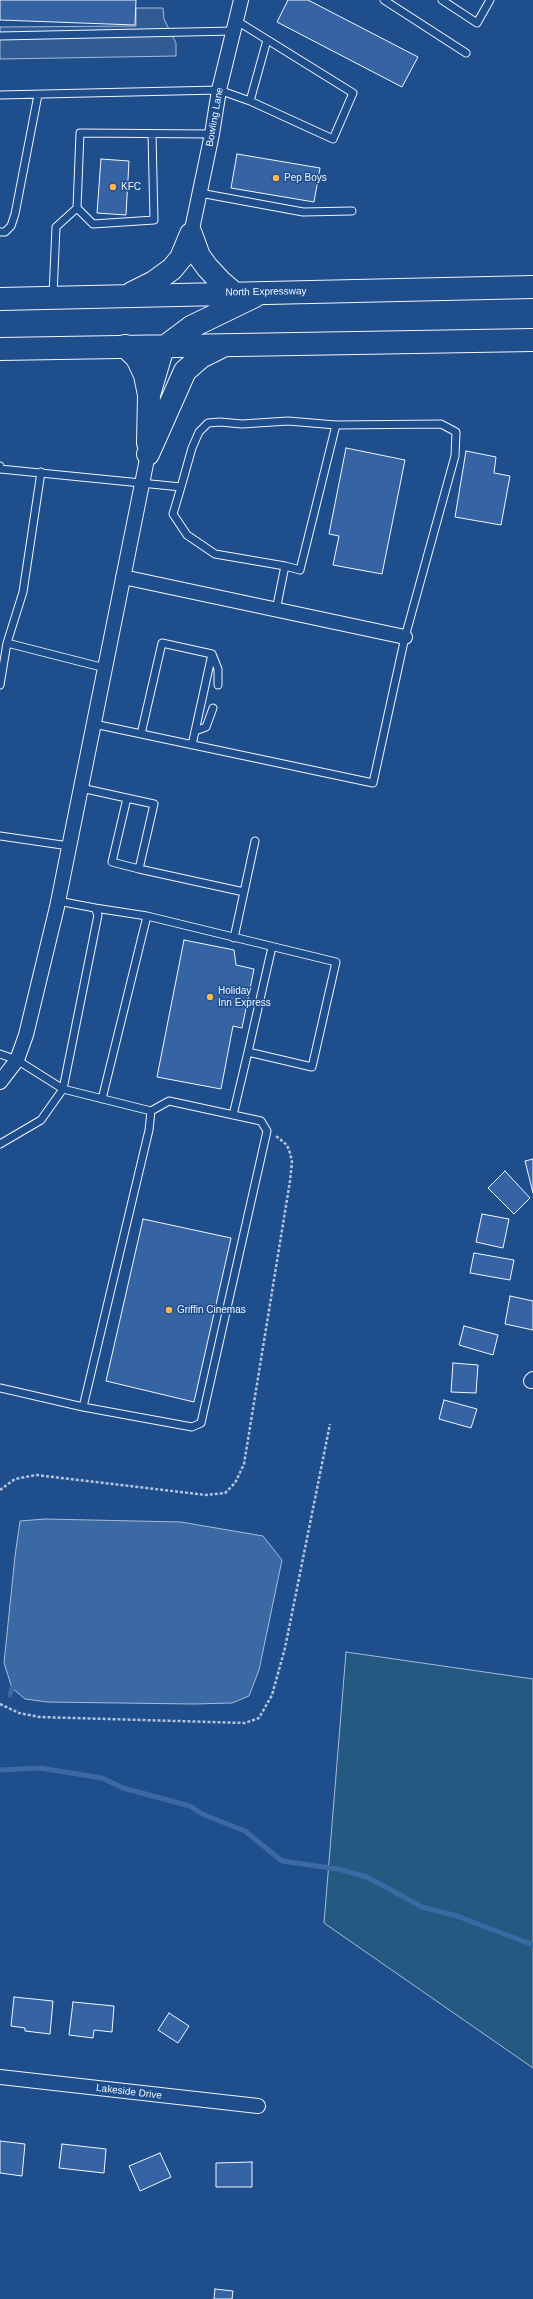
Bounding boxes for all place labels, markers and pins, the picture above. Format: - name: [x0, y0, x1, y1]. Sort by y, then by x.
- place label: Pep Boys: [284, 172, 327, 184]
- marker: Pep Boys: [271, 173, 281, 183]
- place label: KFC: [121, 181, 141, 193]
- marker: KFC: [108, 182, 118, 192]
- place label: Holiday Inn Express: [218, 985, 271, 1008]
- marker: Holiday Inn Express: [205, 992, 215, 1002]
- place label: Griffin Cinemas: [177, 1304, 246, 1316]
- marker: Griffin Cinemas: [164, 1305, 174, 1315]

